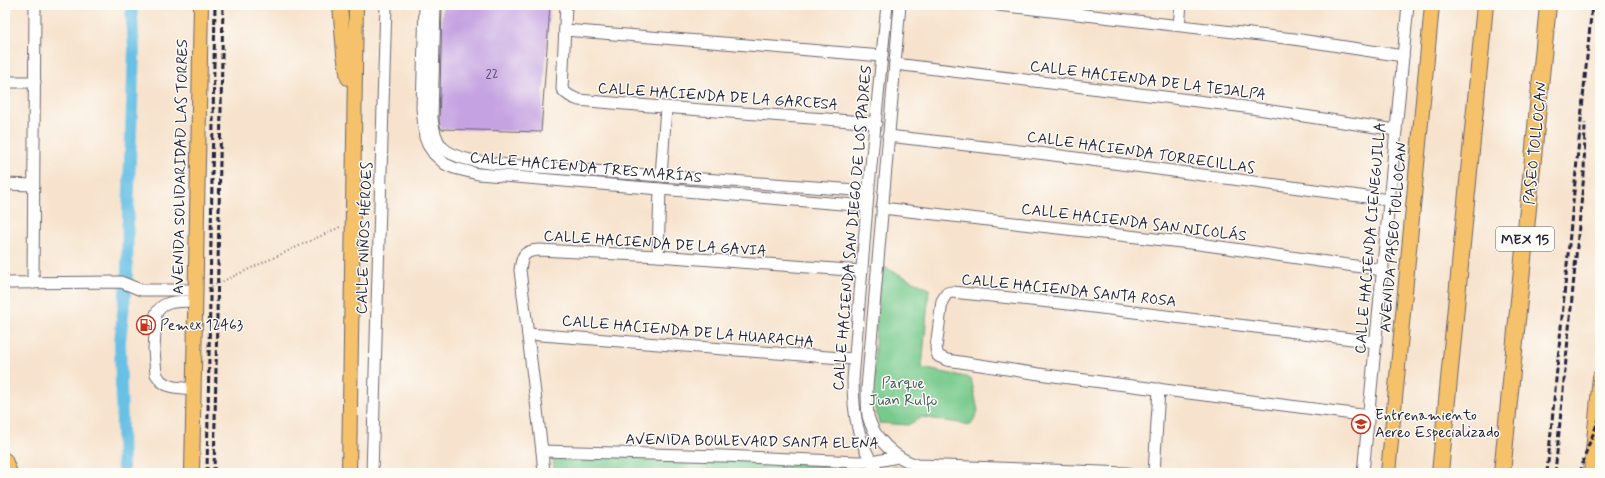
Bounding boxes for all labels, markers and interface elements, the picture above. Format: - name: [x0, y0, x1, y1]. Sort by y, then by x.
- street label: AVENIDA SOLIDARIDAD LAS TORRES: [169, 39, 193, 295]
- street label: CALLE HACIENDA DE LA TEJALPA: [1029, 57, 1267, 105]
- street label: CALLE HACIENDA SAN DIEGO DE LOS PADRES: [829, 64, 877, 392]
- house number: 22: [485, 66, 499, 83]
- street label: CALLE HACIENDA DE LA GARCESA: [597, 79, 839, 115]
- street label: PASEO TOLLOCAN: [1520, 81, 1552, 206]
- street label: CALLE HACIENDA CIENEGUILLA: [1351, 121, 1391, 355]
- street label: CALLE HACIENDA TORRECILLAS: [1026, 127, 1256, 179]
- street label: AVENIDA PASEO TOLLOCAN: [1376, 141, 1412, 333]
- street label: CALLE HACIENDA TRES MARÍAS: [469, 147, 703, 188]
- street label: CALLE NIÑOS HÉROES: [351, 161, 378, 315]
- street label: CALLE HACIENDA SAN NICOLÁS: [1020, 198, 1248, 247]
- street label: CALLE HACIENDA DE LA GAVIA: [543, 226, 767, 262]
- road number: MEX 15: [1496, 227, 1554, 251]
- street label: CALLE HACIENDA SANTA ROSA: [960, 270, 1177, 312]
- street label: CALLE HACIENDA DE LA HUARACHA: [561, 311, 815, 353]
- fuel station icon: Pemex 12463: [135, 314, 157, 336]
- place label: Pemex 12463: [160, 316, 243, 336]
- park label: Parque Juan Rulfo: [869, 374, 937, 413]
- place label: Entrenamiento Aereo Especializado: [1375, 406, 1500, 443]
- school or university icon: Entrenamiento Aereo Especializado: [1350, 413, 1372, 435]
- street label: AVENIDA BOULEVARD SANTA ELENA: [625, 430, 879, 454]

